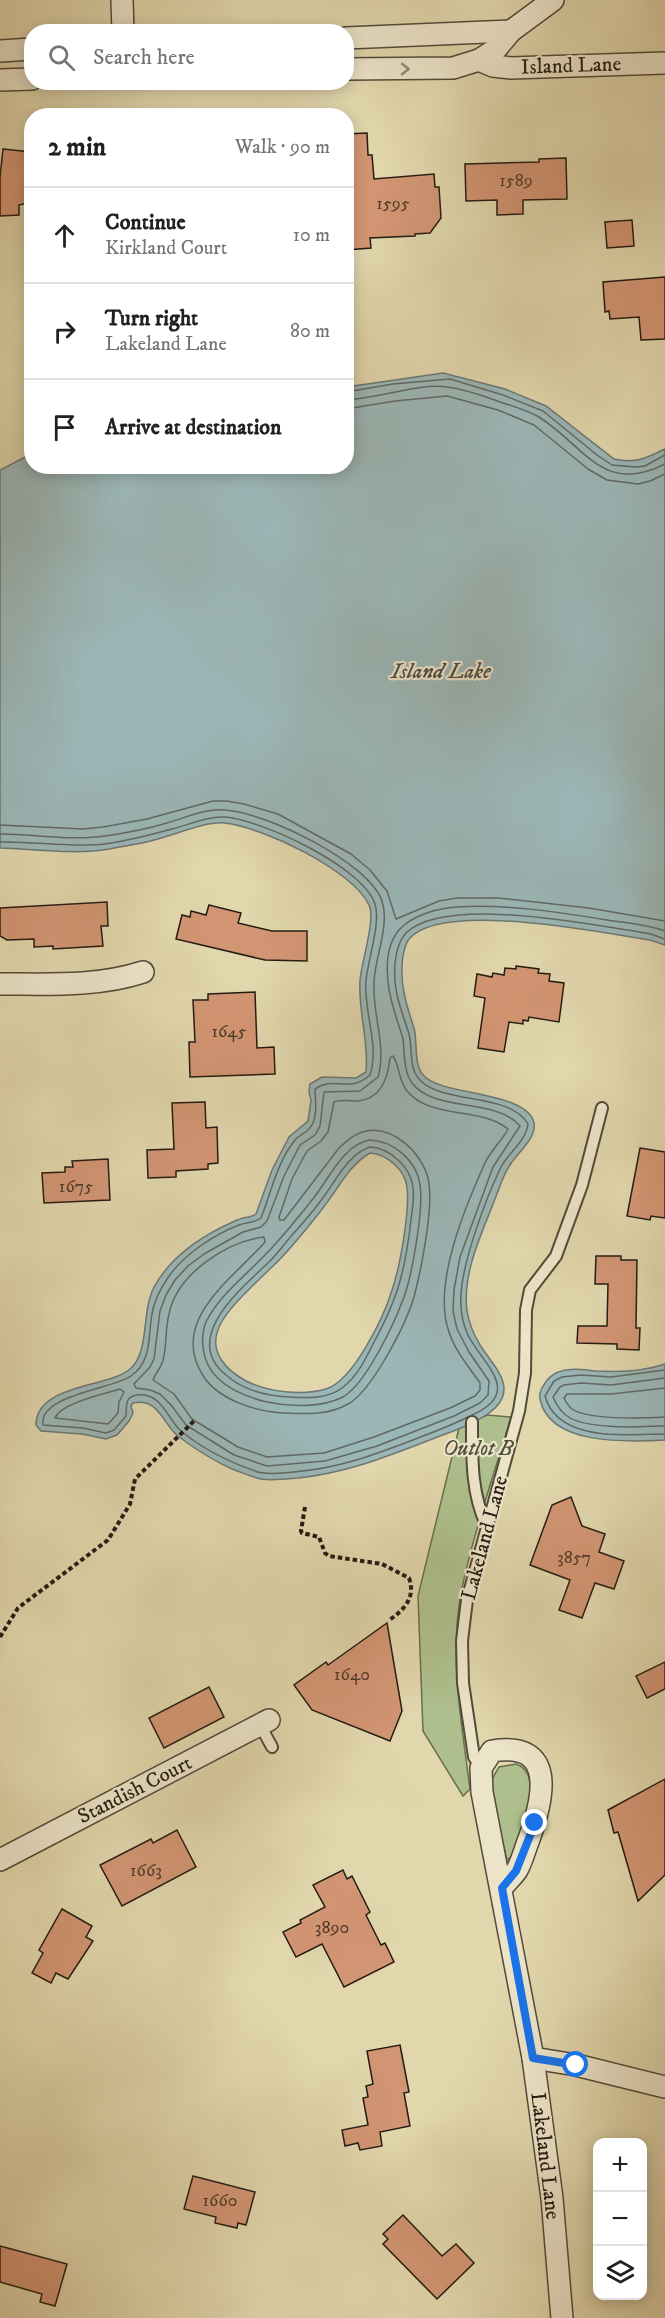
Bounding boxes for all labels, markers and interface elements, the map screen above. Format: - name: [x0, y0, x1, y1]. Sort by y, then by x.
- search box: [24, 24, 354, 90]
- icon: search: [45, 41, 78, 74]
- text: Search here: [93, 44, 195, 71]
- street label: Island Lane: [520, 51, 622, 81]
- one-way arrow: [400, 62, 409, 75]
- text: 2 min: [48, 131, 106, 164]
- text: Walk · 90 m: [235, 135, 330, 160]
- house number: 1589: [499, 170, 533, 192]
- house number: 1595: [376, 193, 410, 215]
- text: Continue: [105, 209, 186, 236]
- icon: ahead: [48, 219, 81, 252]
- text: 10 m: [293, 223, 330, 248]
- text: Kirkland Court: [105, 236, 227, 261]
- text: Turn right: [105, 305, 198, 332]
- icon: right: [48, 315, 81, 348]
- text: 80 m: [290, 319, 330, 344]
- text: Lakeland Lane: [105, 332, 227, 357]
- icon: arrive: [48, 411, 81, 444]
- text: Arrive at destination: [105, 414, 282, 441]
- water label: Island Lake: [389, 658, 491, 685]
- house number: 1645: [211, 1021, 247, 1043]
- house number: 1675: [59, 1176, 93, 1198]
- park label: Outlot B: [443, 1436, 515, 1462]
- street label: Lakeland Lane: [456, 1473, 514, 1603]
- house number: 3857: [557, 1547, 591, 1569]
- house number: 1640: [334, 1664, 370, 1686]
- street label: Standish Court: [73, 1750, 197, 1830]
- route end: [521, 1809, 547, 1835]
- house number: 1663: [130, 1860, 162, 1882]
- house number: 3890: [315, 1917, 349, 1939]
- route start: [562, 2051, 588, 2077]
- street label: Lakeland Lane: [524, 2091, 566, 2221]
- map controls: [593, 2138, 647, 2300]
- button: +: [593, 2138, 647, 2192]
- house number: 1660: [203, 2190, 237, 2212]
- button: −: [593, 2192, 647, 2246]
- button: layers: [593, 2246, 647, 2300]

